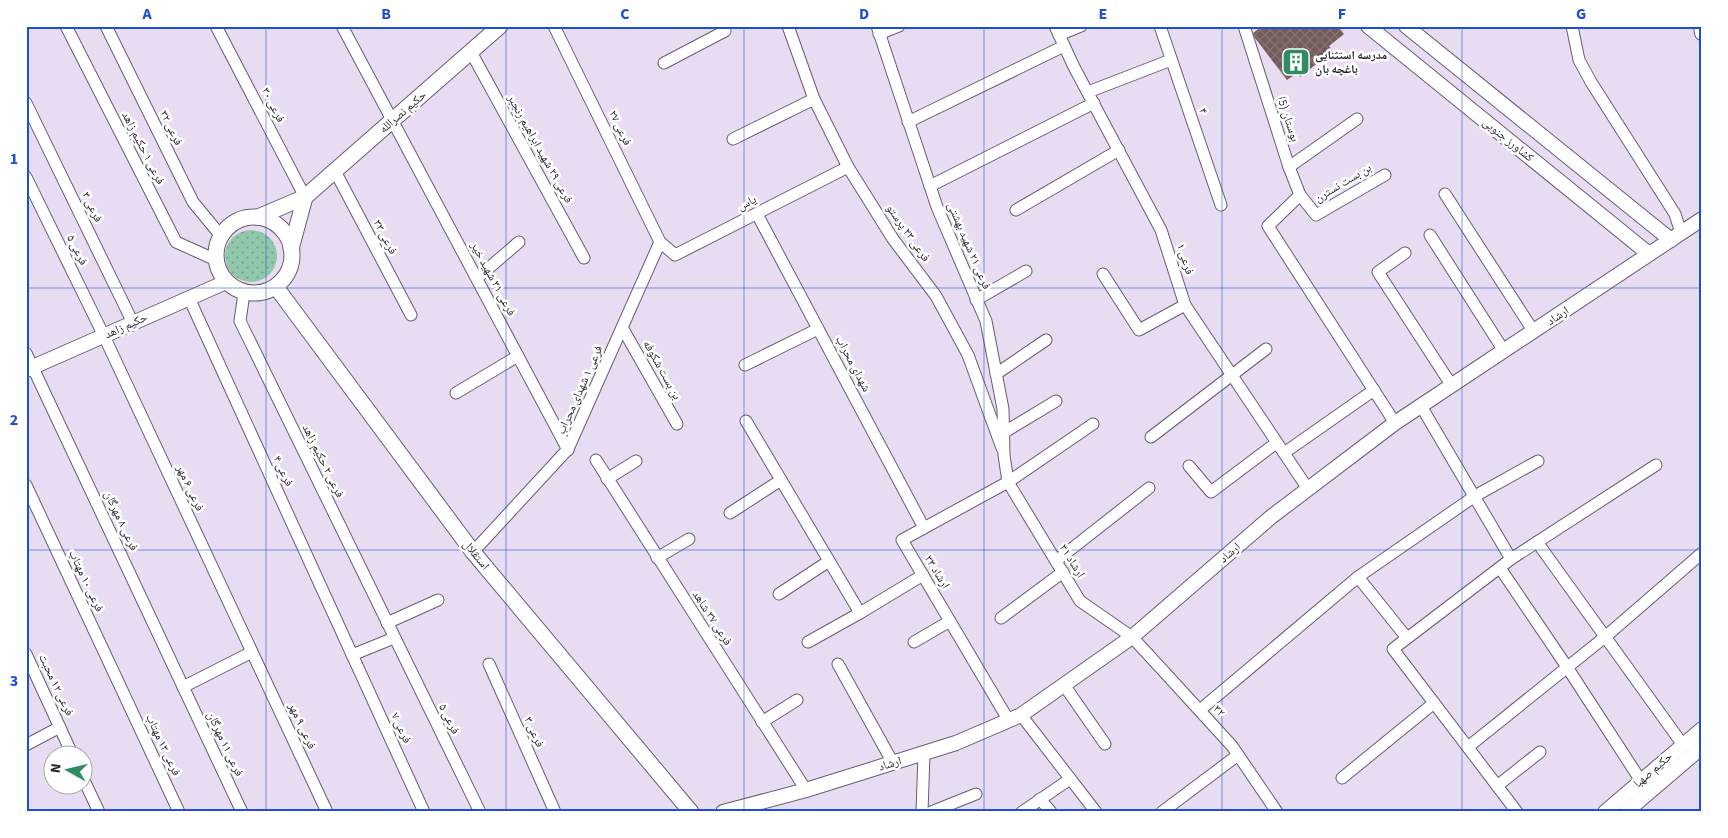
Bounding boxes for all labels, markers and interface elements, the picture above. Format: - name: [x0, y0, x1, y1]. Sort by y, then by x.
- text: A: [141, 3, 152, 25]
- text: B: [381, 3, 391, 25]
- text: C: [620, 3, 630, 25]
- text: D: [859, 3, 869, 25]
- text: E: [1099, 3, 1107, 25]
- text: F: [1338, 3, 1346, 25]
- text: G: [1576, 3, 1586, 25]
- building icon: مدرسه استثنایی باغچه بان: [1281, 47, 1311, 77]
- place label: مدرسه استثنایی باغچه بان: [1315, 47, 1388, 78]
- street label: فرعی ۳۰: [257, 84, 289, 126]
- street label: حکیم نصرالله: [376, 87, 431, 137]
- street label: فرعی ۲۹ شهید ابراهیم رنجبر: [503, 91, 577, 206]
- street label: بوستان (5): [1273, 94, 1303, 144]
- street label: ۴: [1194, 106, 1212, 116]
- street label: فرعی ۳۲: [155, 107, 187, 149]
- street label: فرعی ۲۷: [604, 107, 636, 149]
- street label: فرعی ۱ حکیم زاهد: [117, 109, 169, 187]
- street label: کشاورز جنوبی: [1479, 114, 1537, 166]
- text: 1: [10, 148, 18, 170]
- street label: بن بست نسترن: [1311, 159, 1375, 207]
- street label: فرعی ۳: [77, 189, 107, 225]
- street label: یاس: [735, 191, 760, 215]
- street label: فرعی ۲۱ شهید بهشتی: [943, 200, 995, 292]
- street label: فرعی ۲۳ پرستو: [882, 201, 934, 265]
- street label: فرعی ۳۳: [369, 217, 401, 257]
- street label: فرعی ۵: [62, 232, 92, 268]
- street label: فرعی ۳۱ شهید خیر: [466, 238, 520, 319]
- street label: فرعی ۱: [1172, 241, 1198, 277]
- street label: ارشاد: [1544, 302, 1573, 330]
- street label: حکیم زاهد: [102, 309, 151, 343]
- street label: شهدای محراب: [831, 333, 875, 395]
- street label: بن بست شکوفه: [639, 337, 685, 403]
- street label: فرعی ۱ شهدای محراب: [553, 343, 607, 437]
- text: 2: [10, 409, 18, 431]
- street label: فرعی ۲ حکیم زاهد: [298, 421, 348, 501]
- street label: فرعی ۴: [269, 453, 297, 489]
- street label: فرعی ۶ مهر: [171, 461, 208, 514]
- street label: فرعی ۸ مهرگان: [100, 488, 142, 554]
- street label: استقلال: [459, 536, 493, 574]
- street label: ارشاد: [1216, 539, 1245, 567]
- street label: ارشاد ۳۱: [1055, 541, 1089, 581]
- street label: فرعی ۱۰ مهتاب: [64, 547, 108, 615]
- street label: ارشاد ۳۳: [920, 552, 954, 592]
- street label: فرعی ۳۷ شاهد: [688, 587, 736, 649]
- street label: فرعی ۱۲ محبت: [34, 651, 78, 719]
- text: 3: [10, 670, 18, 692]
- street label: فرعی ۹ مهر: [283, 699, 320, 752]
- street label: فرعی ۵: [434, 701, 464, 737]
- street label: ۳۲: [1209, 701, 1229, 721]
- street label: فرعی ۱۱ مهرگان: [203, 709, 247, 779]
- street label: فرعی ۷: [387, 710, 415, 746]
- street label: فرعی ۱۳ مهتاب: [141, 711, 185, 779]
- street label: فرعی ۳: [520, 714, 548, 750]
- north arrow: [42, 746, 92, 796]
- street label: حکیم صهبا: [1630, 748, 1676, 792]
- street label: ارشاد: [876, 752, 904, 776]
- text: N: [46, 762, 67, 774]

